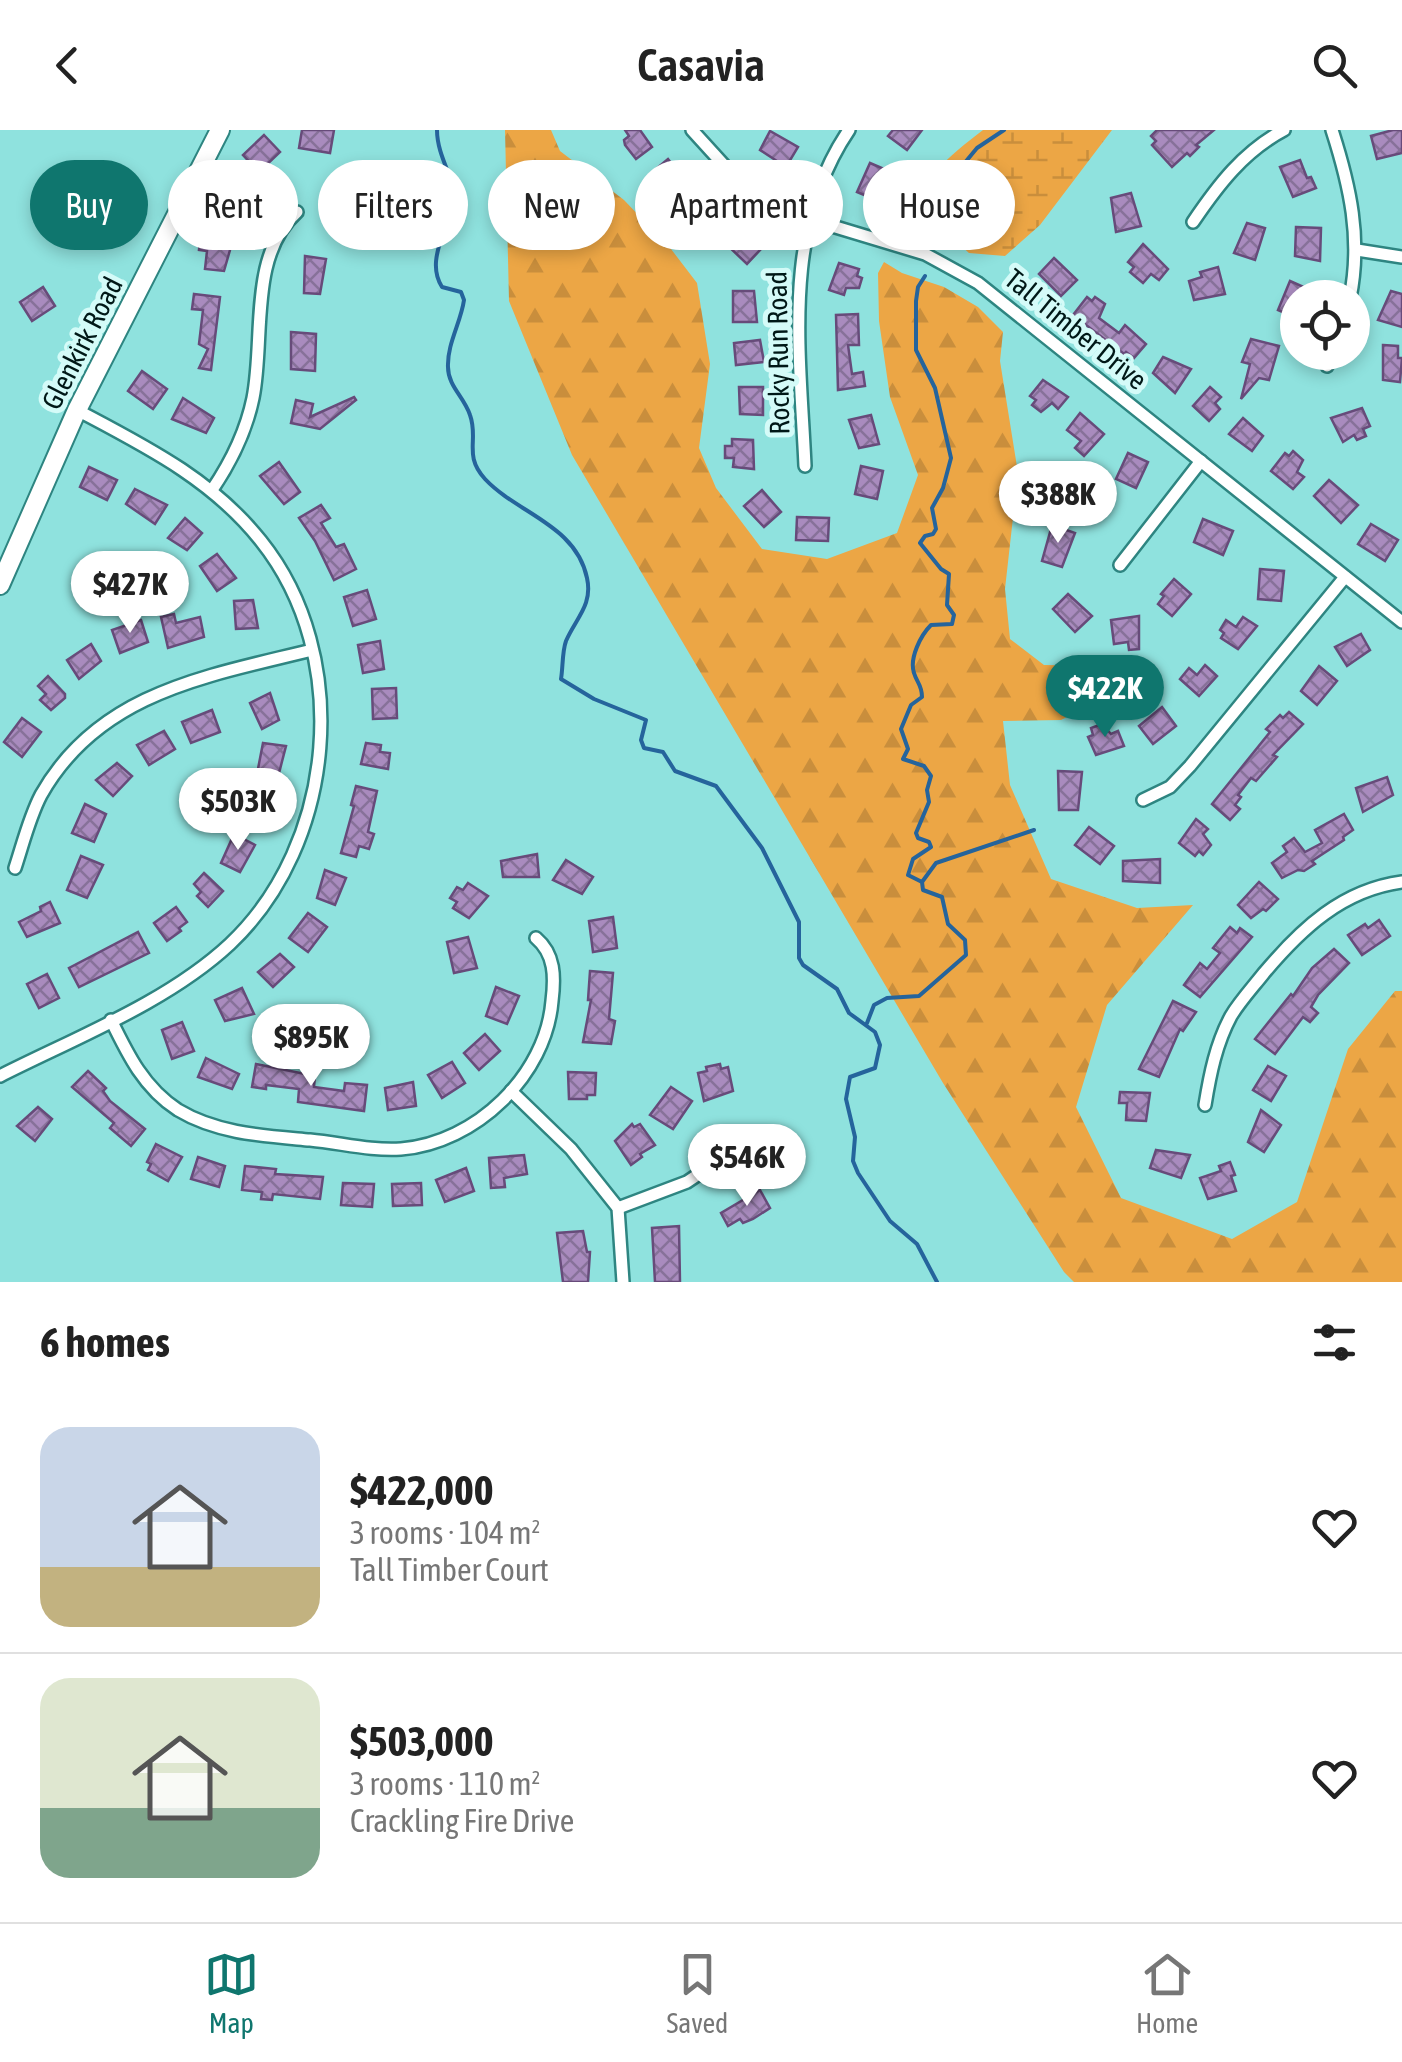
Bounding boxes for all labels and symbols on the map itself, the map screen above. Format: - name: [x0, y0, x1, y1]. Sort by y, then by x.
- street label: Tall Timber Drive: [999, 262, 1153, 396]
- street label: Rocky Run Road: [761, 271, 795, 435]
- street label: Glenkirk Road: [35, 272, 129, 414]
- pin: $388K: [988, 461, 1128, 546]
- pin: $427K: [60, 551, 200, 636]
- pin: $422K: [1035, 655, 1175, 740]
- pin: $503K: [168, 768, 308, 853]
- pin: $895K: [241, 1004, 381, 1089]
- pin: $546K: [677, 1124, 817, 1209]

